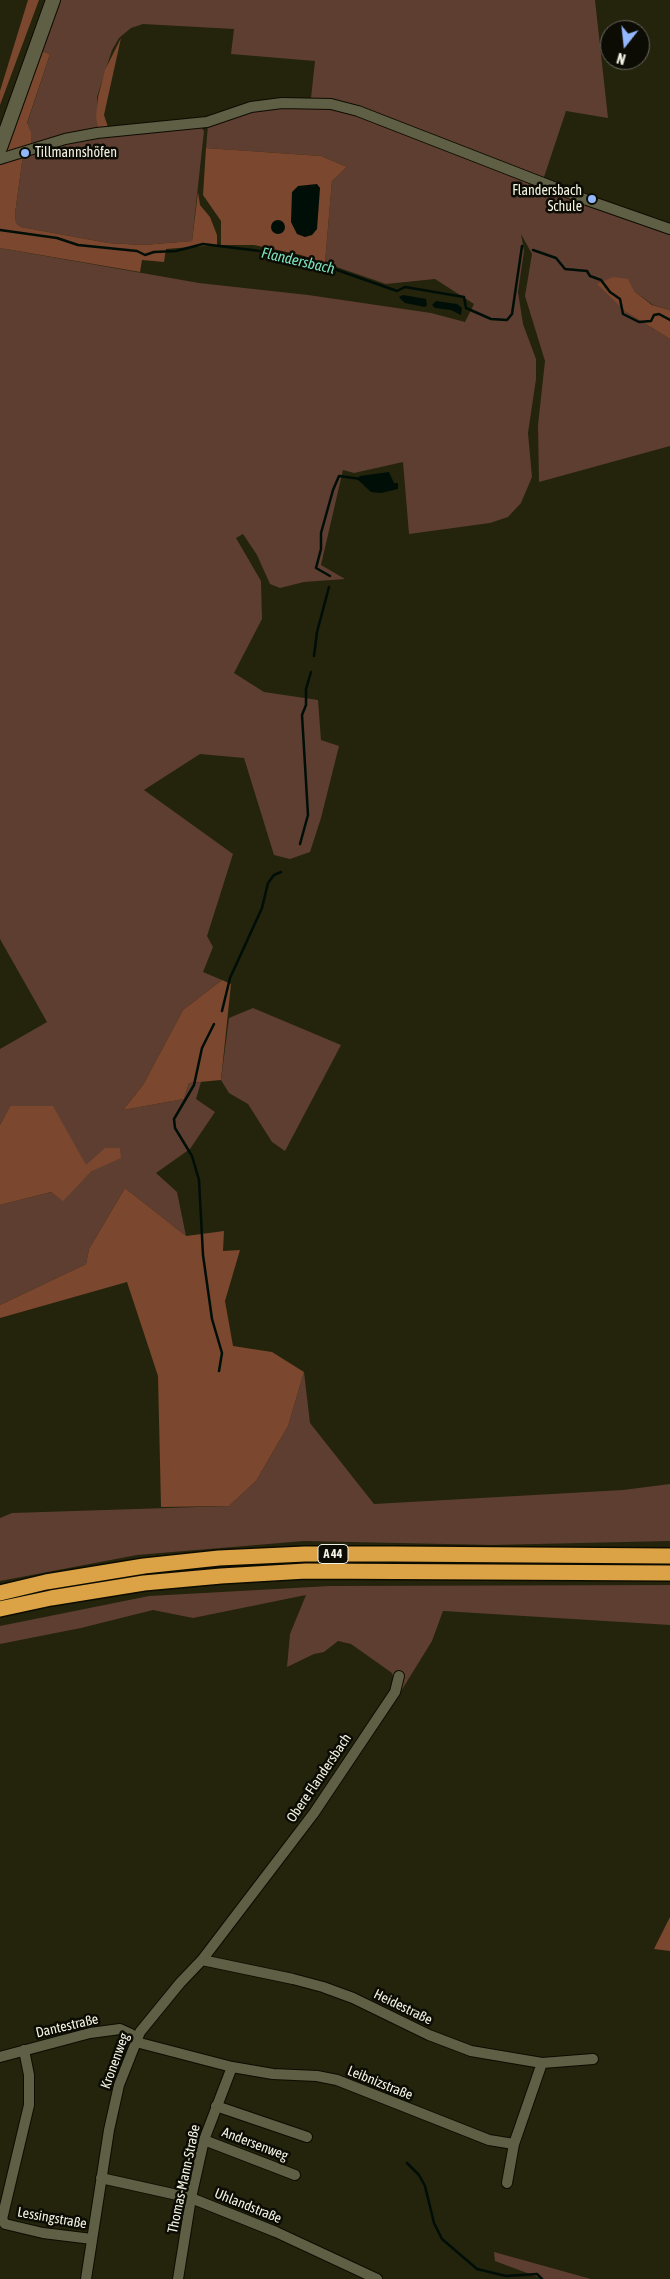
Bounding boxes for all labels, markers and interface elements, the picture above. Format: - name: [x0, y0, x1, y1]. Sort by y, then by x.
- north arrow: [600, 20, 650, 70]
- text: N: [615, 50, 627, 67]
- place label: Tillmannshöfen: [35, 145, 117, 161]
- marker: Tillmannshöfen: [19, 147, 31, 159]
- place label: Flandersbach Schule: [512, 183, 582, 216]
- marker: Flandersbach Schule: [586, 193, 598, 205]
- water label: Flandersbach: [260, 244, 336, 278]
- road number: A 44: [318, 1545, 348, 1564]
- street label: Obere Flandersbach: [283, 1730, 355, 1826]
- street label: Heidestraße: [371, 1986, 435, 2028]
- street label: Dantestraße: [34, 2011, 100, 2041]
- street label: Kronenweg: [97, 2031, 133, 2091]
- street label: Leibnizstraße: [345, 2062, 415, 2104]
- street label: Thomas-Mann-Straße: [164, 2123, 204, 2235]
- street label: Andersenweg: [220, 2124, 290, 2164]
- street label: Uhlandstraße: [212, 2185, 284, 2227]
- street label: Lessingstraße: [16, 2204, 88, 2232]

